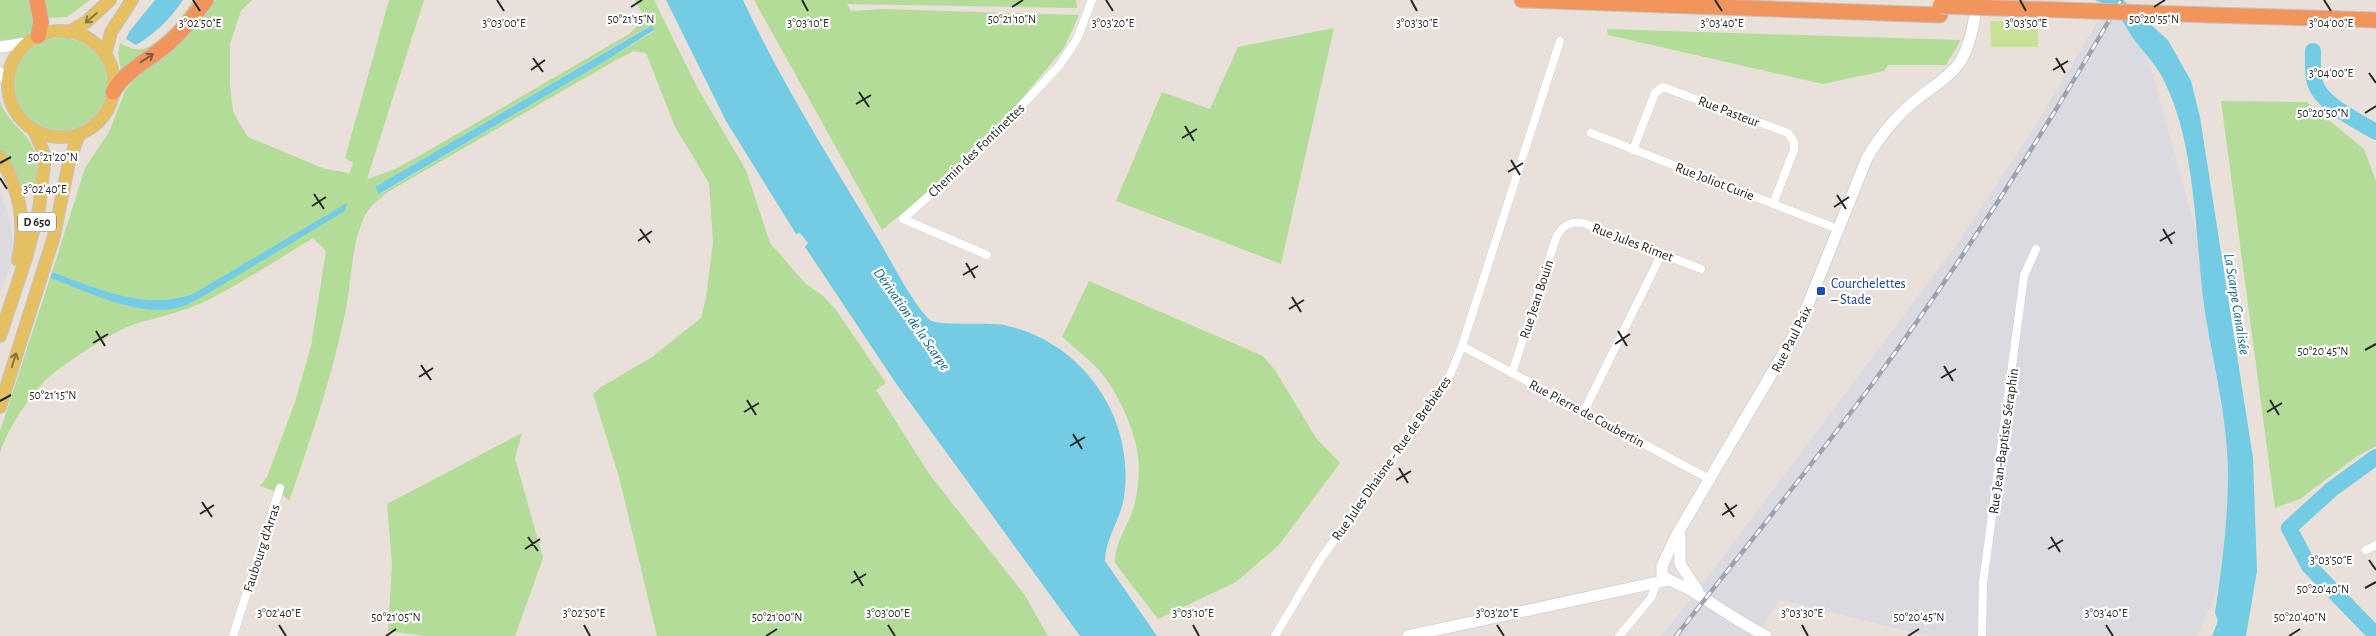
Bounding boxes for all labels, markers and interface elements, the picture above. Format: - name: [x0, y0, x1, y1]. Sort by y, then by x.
- one-way arrow: [84, 12, 97, 23]
- text: 50°21'15"N: [607, 13, 655, 25]
- text: 50°21'10"N: [988, 13, 1036, 25]
- text: 50°20'55"N: [2129, 13, 2179, 25]
- text: 3°02'50"E: [179, 17, 222, 29]
- text: 3°03'00"E: [482, 17, 526, 29]
- text: 3°03'10"E: [787, 17, 829, 29]
- text: 3°03'20"E: [1092, 17, 1135, 29]
- text: 3°03'30"E: [1396, 17, 1438, 29]
- text: 3°03'40"E: [1701, 17, 1744, 29]
- text: 3°03'50"E: [2005, 17, 2047, 29]
- text: 3°04'00"E: [2309, 17, 2353, 29]
- one-way arrow: [140, 53, 154, 63]
- text: 3°04'00"E: [2309, 67, 2353, 79]
- street label: Rue Pasteur: [1696, 94, 1762, 130]
- street label: Chemin des Fontinettes: [926, 101, 1028, 200]
- text: 50°20'50"N: [2297, 107, 2349, 119]
- text: 50°21'20"N: [28, 151, 78, 163]
- street label: Rue Joliot Curie: [1673, 160, 1756, 203]
- text: 3°02'40"E: [23, 183, 67, 195]
- road number: D 650: [18, 212, 56, 232]
- street label: Rue Jules Rimet: [1590, 221, 1676, 265]
- water label: La Scarpe Canalisée: [2221, 252, 2252, 356]
- street label: Rue Jean Bouin: [1518, 258, 1556, 340]
- water label: Dérivation de la Scarpe: [871, 265, 953, 374]
- place label: Courchelettes – Stade: [1830, 277, 1906, 307]
- marker: Courchelettes – Stade: [1815, 285, 1827, 297]
- street label: Rue Paul Paix: [1769, 304, 1815, 375]
- text: 50°20'45"N: [2297, 345, 2349, 357]
- one-way arrow: [10, 352, 20, 368]
- street label: Rue Jean-Baptiste Séraphin: [1987, 367, 2021, 515]
- street label: Rue Jules Dhaisne - Rue de Brebières: [1330, 374, 1454, 543]
- street label: Rue Pierre de Coubertin: [1526, 378, 1647, 450]
- text: 50°21'15"N: [29, 389, 77, 401]
- street label: Faubourg d'Arras: [241, 503, 283, 594]
- text: 3°03'50"E: [2310, 554, 2352, 566]
- text: 50°20'40"N: [2297, 583, 2349, 595]
- text: 3°02'40"E: [257, 607, 301, 619]
- text: 3°02'50"E: [563, 607, 606, 619]
- text: 3°03'00"E: [866, 607, 910, 619]
- text: 3°03'10"E: [1172, 607, 1214, 619]
- text: 3°03'20"E: [1476, 607, 1519, 619]
- text: 3°03'30"E: [1781, 607, 1823, 619]
- text: 3°03'40"E: [2085, 607, 2128, 619]
- text: 50°21'05"N: [371, 611, 421, 623]
- text: 50°21'00"N: [752, 611, 802, 623]
- text: 50°20'45"N: [1893, 611, 1945, 623]
- text: 50°20'40"N: [2274, 611, 2326, 623]

